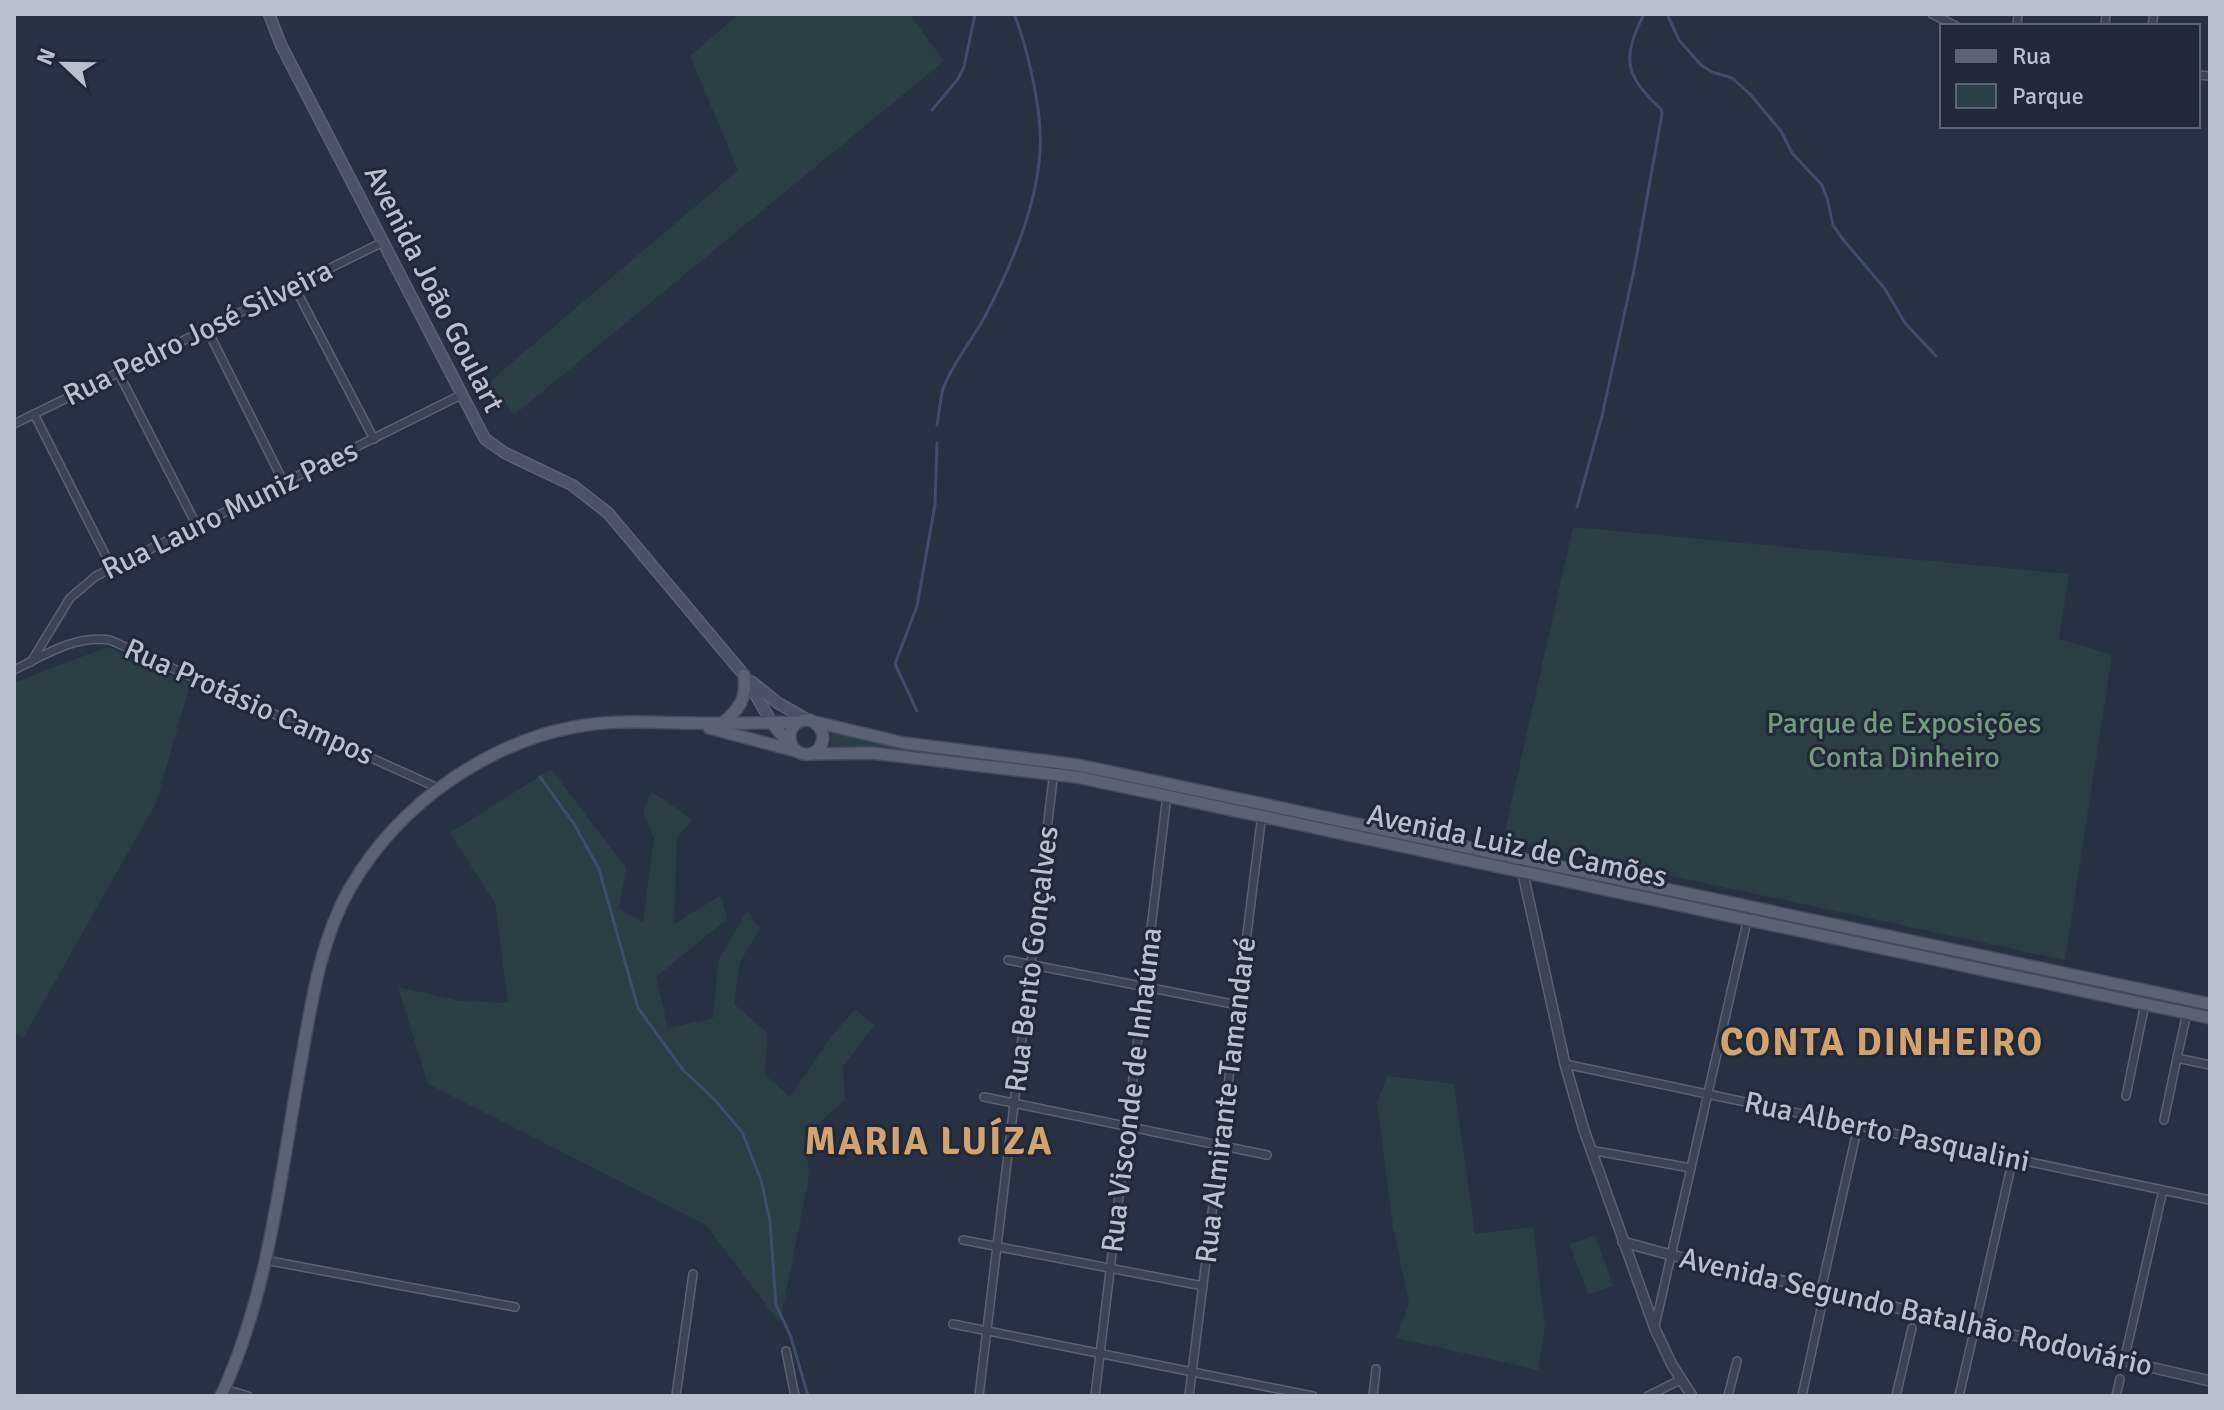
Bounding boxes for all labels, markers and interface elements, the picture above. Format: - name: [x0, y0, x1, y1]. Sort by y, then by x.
- north arrow: [24, 24, 104, 104]
- legend: [1940, 24, 2200, 128]
- text: Rua: [2012, 41, 2051, 71]
- text: N: [31, 45, 61, 69]
- text: Parque: [2012, 81, 2084, 111]
- street label: Avenida João Goulart: [356, 159, 512, 419]
- street label: Rua Pedro José Silveira: [57, 252, 339, 414]
- street label: Rua Lauro Muniz Paes: [96, 432, 364, 588]
- street label: Rua Protásio Campos: [119, 630, 379, 774]
- park label: Parque de Exposições Conta Dinheiro: [1767, 705, 2042, 776]
- street label: Avenida Luiz de Camões: [1364, 796, 1670, 896]
- street label: Rua Bento Gonçalves: [997, 824, 1067, 1094]
- street label: Rua Visconde de Inhaúma: [1094, 925, 1170, 1255]
- street label: Rua Almirante Tamandaré: [1188, 935, 1264, 1265]
- district label: CONTA DINHEIRO: [1720, 1019, 2044, 1066]
- street label: Rua Alberto Pasqualini: [1741, 1084, 2033, 1180]
- district label: MARIA LUÍZA: [804, 1117, 1054, 1165]
- street label: Avenida Segundo Batalhão Rodoviário: [1676, 1240, 2156, 1384]

